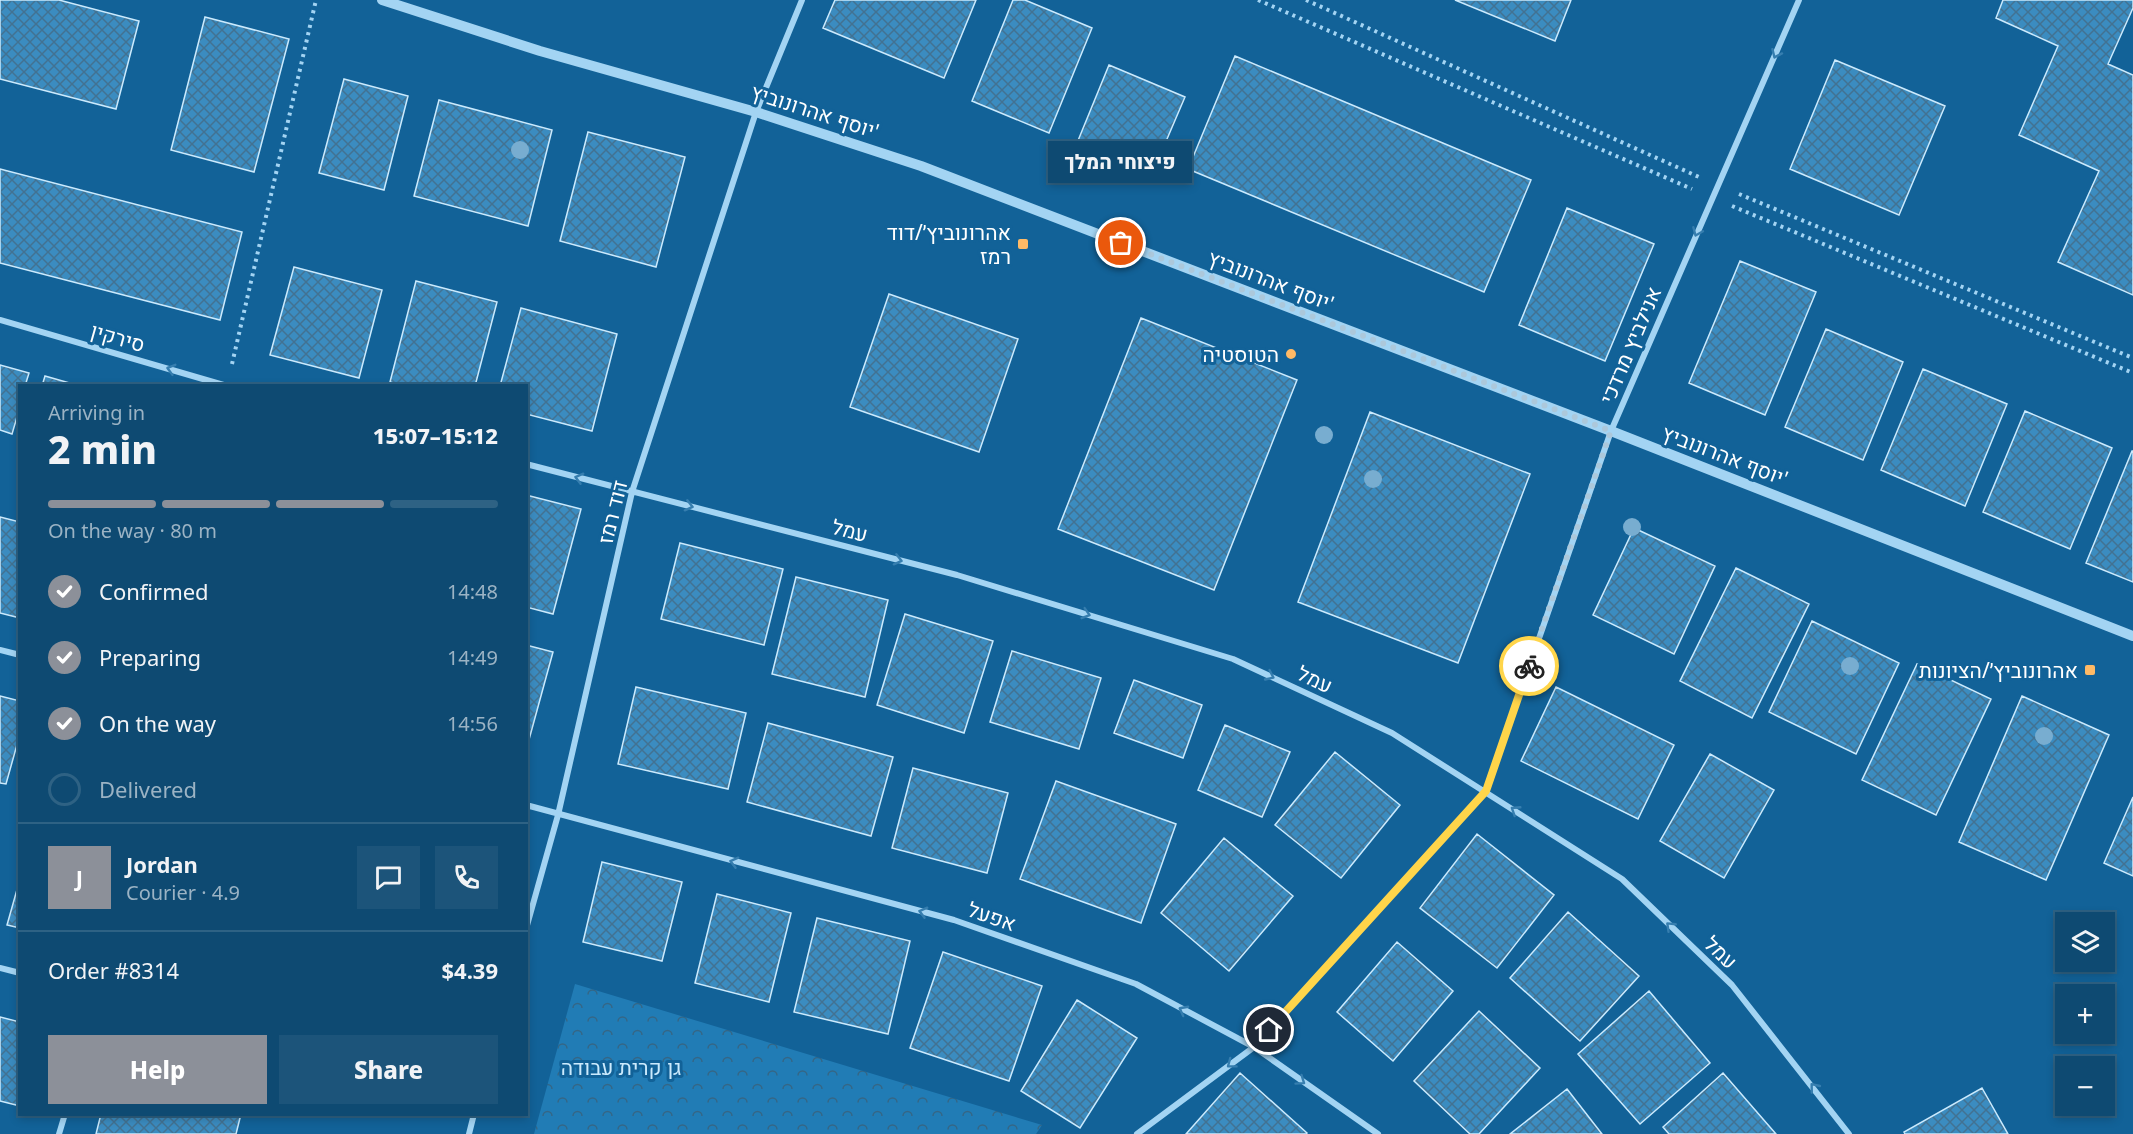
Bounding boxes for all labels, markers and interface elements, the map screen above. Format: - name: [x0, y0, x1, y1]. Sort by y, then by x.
- one-way arrow: [1771, 47, 1783, 58]
- street label: יוסף אהרונוביץ': [747, 77, 883, 145]
- callout: פיצוחי המלך: [1049, 141, 1193, 183]
- text: פיצוחי המלך: [1064, 148, 1176, 175]
- pin: [1095, 217, 1146, 268]
- place label: אהרונוביץ׳/דוד רמז: [887, 218, 1011, 270]
- icon: bag: [1104, 226, 1137, 259]
- one-way arrow: [1693, 226, 1705, 237]
- marker: אהרונוביץ׳/דוד רמז: [1016, 237, 1030, 251]
- street label: יוסף אהרונוביץ': [1204, 243, 1338, 317]
- street label: אנילביץ מרדכי: [1593, 282, 1667, 408]
- street label: סירקין: [87, 316, 149, 358]
- place label: הטוסטיה: [1202, 340, 1279, 368]
- marker: הטוסטיה: [1284, 347, 1298, 361]
- one-way arrow: [166, 364, 177, 376]
- text: Arriving in: [48, 399, 145, 426]
- street label: יוסף אהרונוביץ': [1658, 418, 1792, 492]
- text: 15:07–15:12: [373, 420, 498, 450]
- text: 2 min: [48, 422, 157, 475]
- one-way arrow: [575, 472, 585, 485]
- street label: דוד רמז: [591, 477, 633, 547]
- one-way arrow: [684, 499, 694, 512]
- street label: עמל: [829, 512, 871, 548]
- text: On the way · 80 m: [48, 517, 217, 544]
- one-way arrow: [893, 552, 903, 565]
- icon: check: [48, 575, 81, 608]
- text: Confirmed: [99, 576, 209, 606]
- text: 14:48: [447, 578, 498, 605]
- one-way arrow: [1080, 607, 1091, 619]
- courier: [1499, 636, 1559, 696]
- icon: check: [48, 641, 81, 674]
- text: Preparing: [99, 642, 201, 672]
- text: 14:49: [447, 644, 498, 671]
- icon: bike: [1513, 650, 1546, 683]
- place label: אהרונוביץ׳/הציונות: [1919, 656, 2078, 684]
- street label: עמל: [1293, 659, 1337, 699]
- marker: אהרונוביץ׳/הציונות: [2083, 663, 2097, 677]
- one-way arrow: [1263, 669, 1274, 681]
- icon: check: [48, 707, 81, 740]
- text: On the way: [99, 708, 216, 738]
- text: 14:56: [447, 710, 498, 737]
- text: Delivered: [99, 774, 197, 804]
- one-way arrow: [1511, 806, 1521, 818]
- button: chat: [357, 846, 420, 909]
- button: phone: [435, 846, 498, 909]
- text: Jordan: [126, 849, 198, 879]
- one-way arrow: [730, 857, 740, 869]
- text: J: [76, 862, 83, 892]
- text: Courier · 4.9: [126, 879, 240, 906]
- street label: אפעל: [964, 895, 1020, 937]
- one-way arrow: [918, 906, 928, 919]
- map controls: [2055, 912, 2115, 1116]
- button: layers: [2055, 912, 2115, 972]
- one-way arrow: [1667, 923, 1678, 934]
- street label: עמל: [1698, 929, 1744, 975]
- text: Order #8314: [48, 955, 179, 985]
- text: $4.39: [441, 955, 498, 985]
- button: +: [2055, 984, 2115, 1044]
- pin: [1243, 1004, 1294, 1055]
- one-way arrow: [1179, 1006, 1190, 1017]
- icon: home: [1252, 1013, 1285, 1046]
- button: Help: [48, 1035, 267, 1104]
- button: Share: [279, 1035, 498, 1104]
- park label: גן קרית עבודה: [561, 1053, 681, 1081]
- button: −: [2055, 1056, 2115, 1116]
- one-way arrow: [1226, 1057, 1237, 1068]
- one-way arrow: [1295, 1074, 1306, 1085]
- one-way arrow: [1810, 1083, 1821, 1094]

